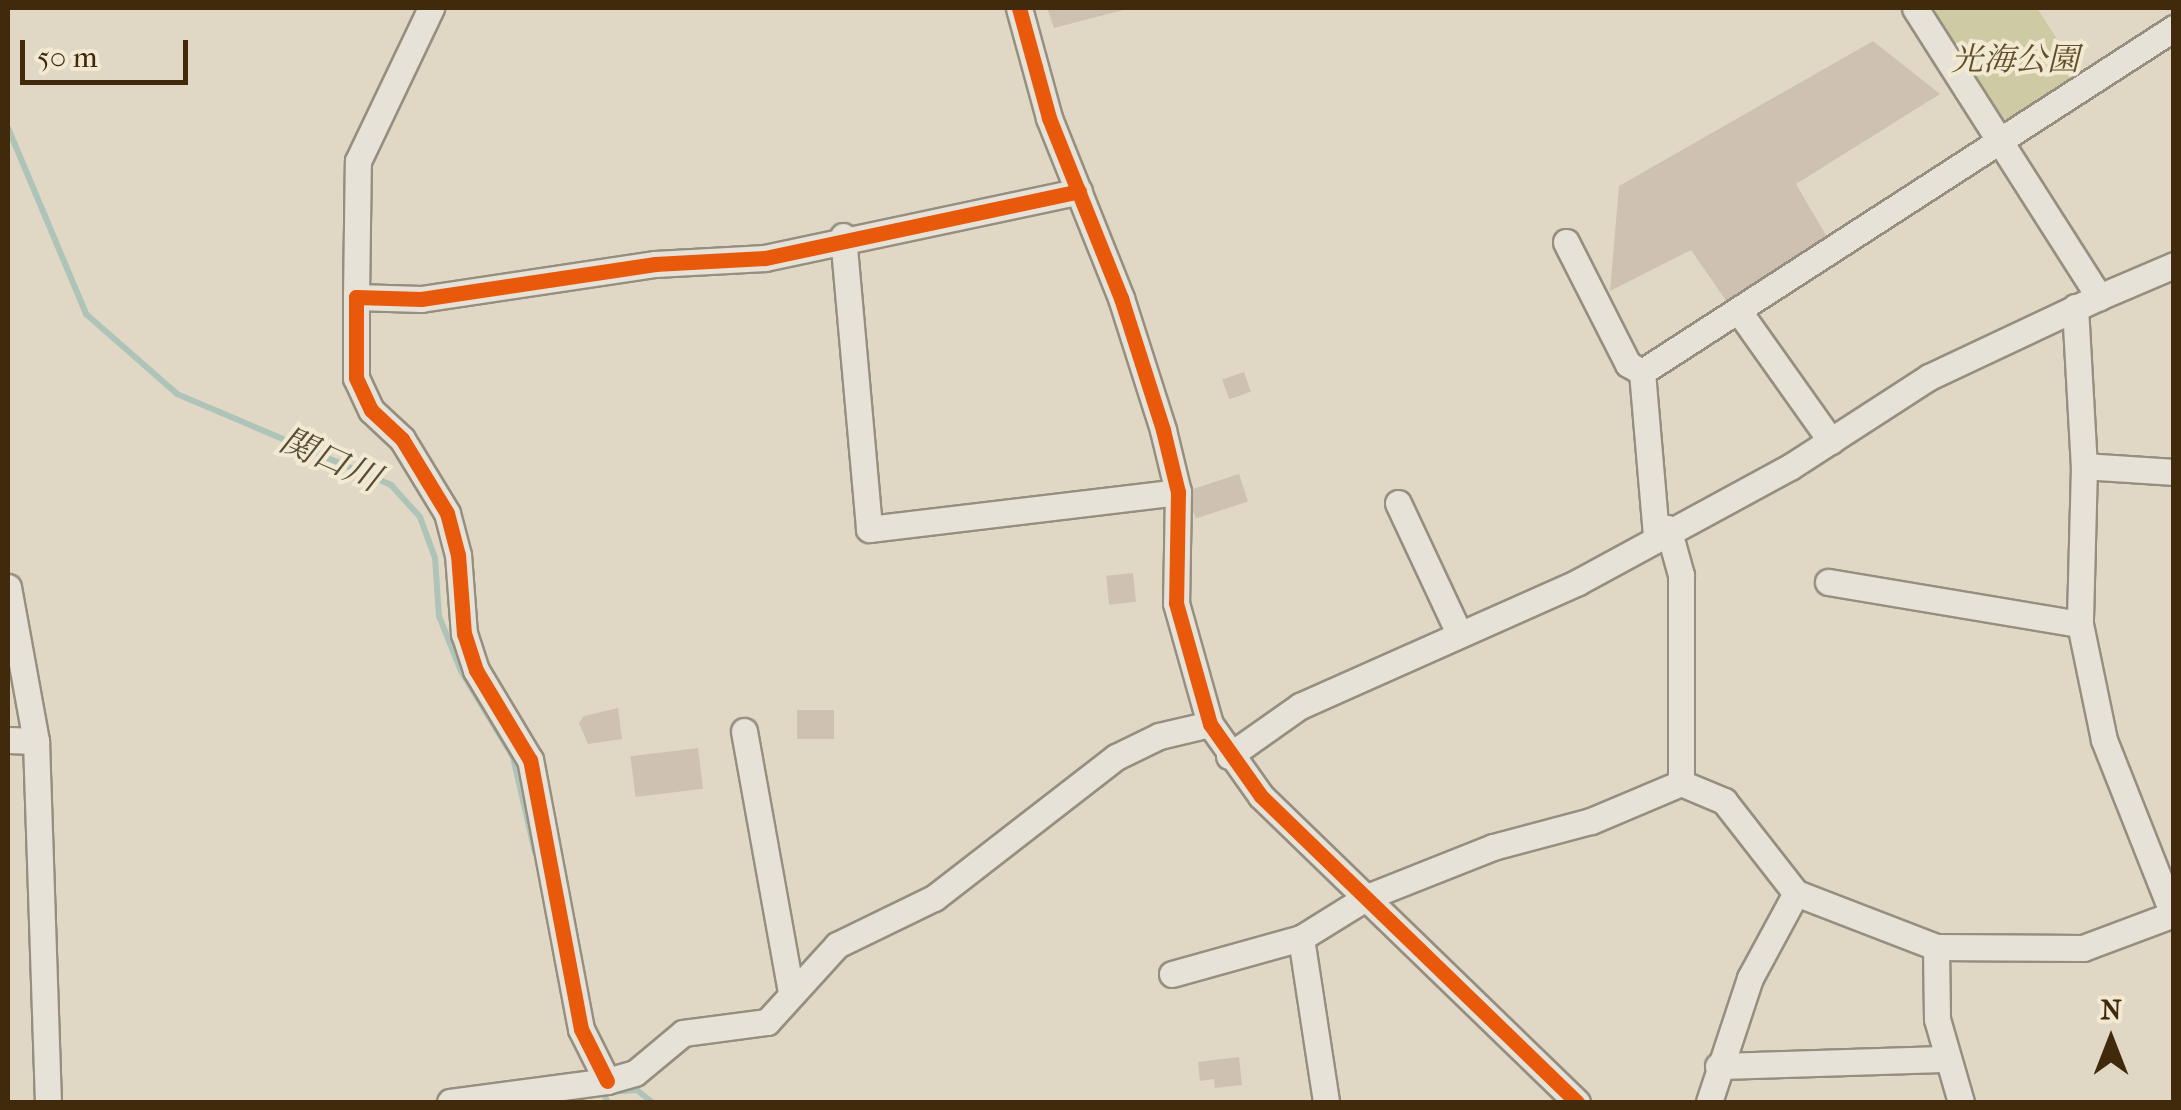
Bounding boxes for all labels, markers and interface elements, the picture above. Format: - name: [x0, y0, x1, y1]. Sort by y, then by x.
- scale bar: [25, 20, 192, 82]
- text: 50 m: [37, 40, 98, 75]
- park label: 光海公園: [1951, 41, 2079, 79]
- water label: 関口川: [273, 419, 387, 501]
- north arrow: [2061, 990, 2161, 1090]
- text: N: [2100, 993, 2122, 1026]

